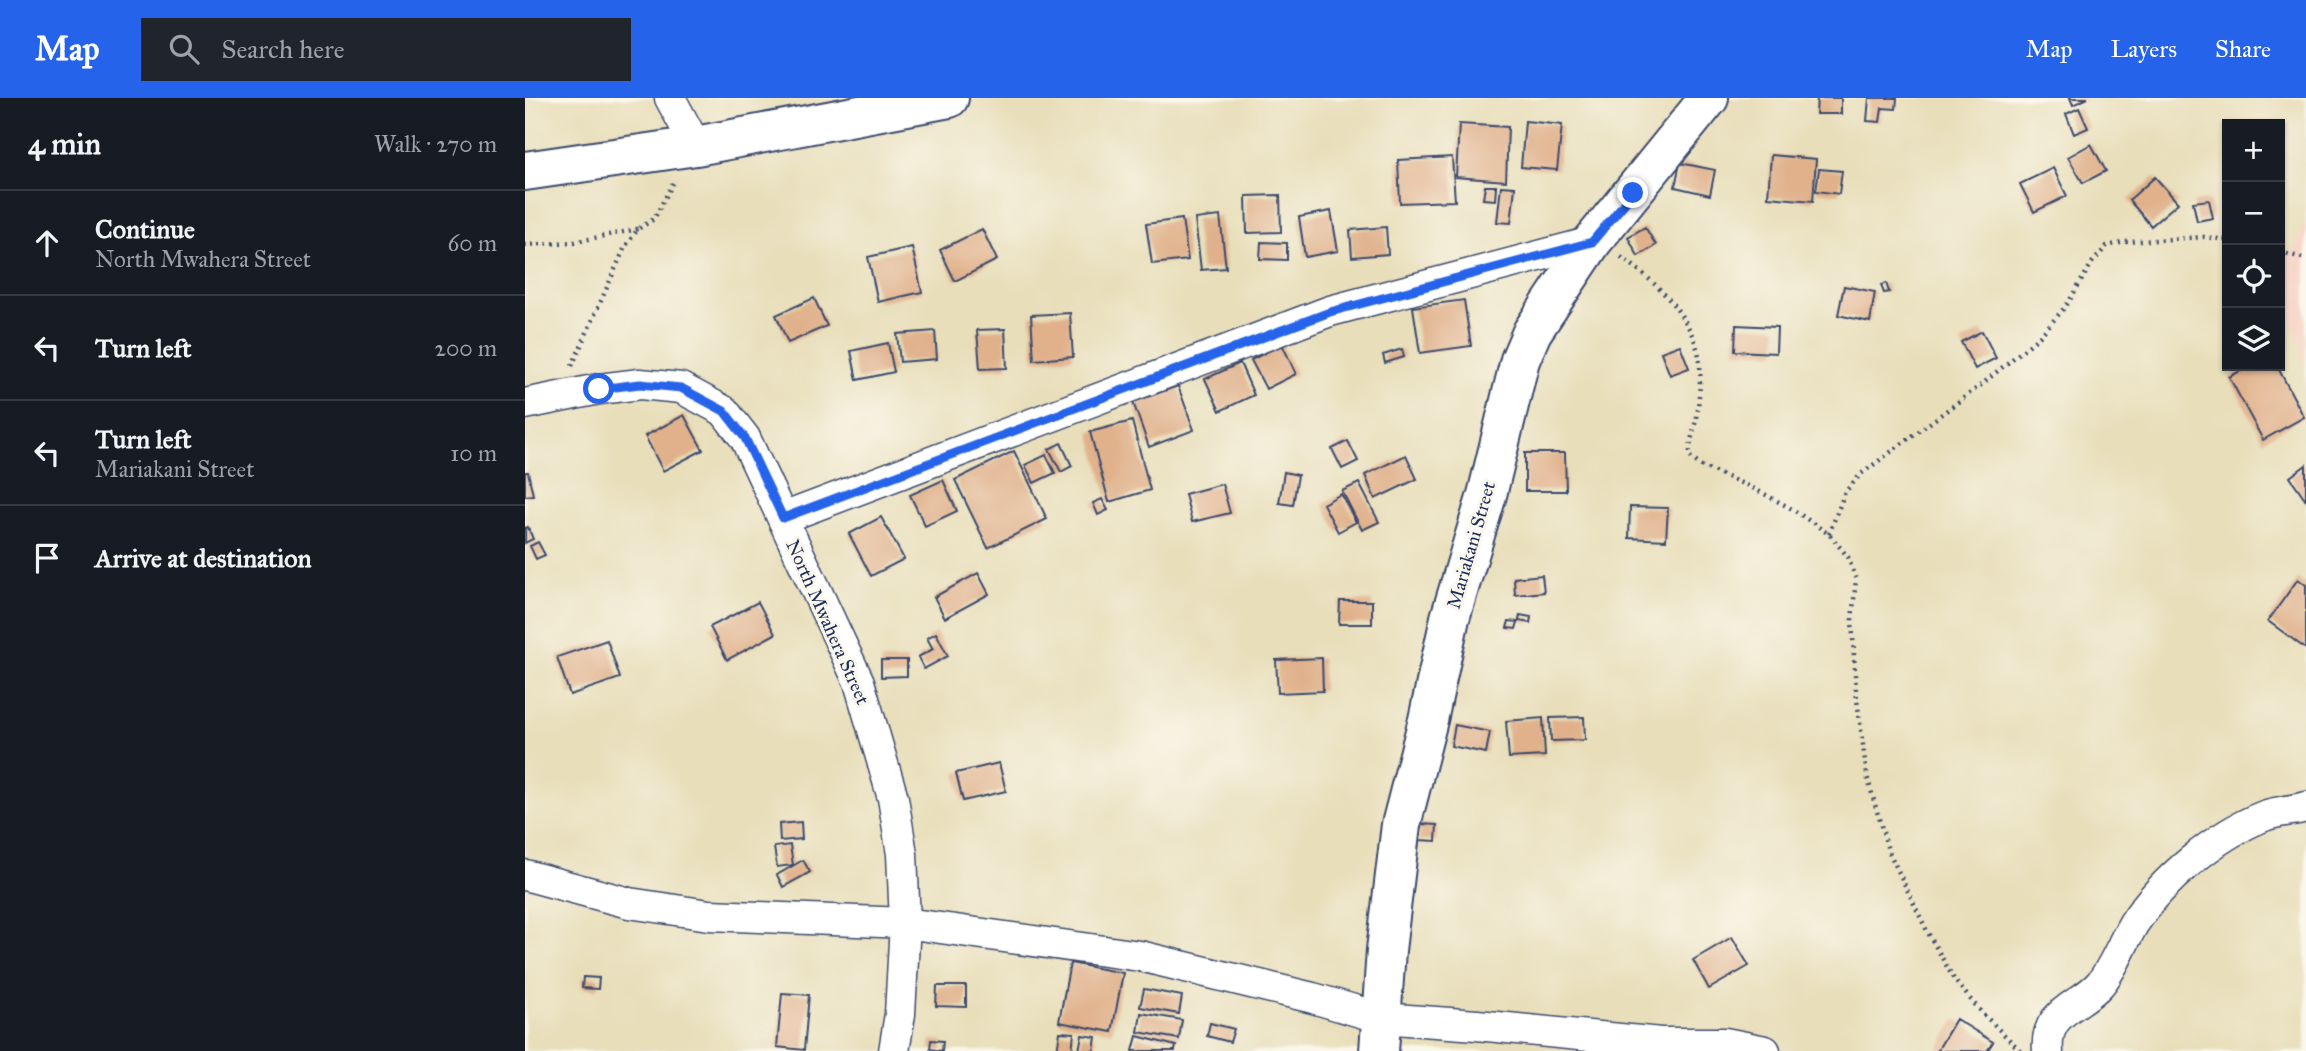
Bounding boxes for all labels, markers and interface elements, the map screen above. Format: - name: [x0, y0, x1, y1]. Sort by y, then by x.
- search box: [141, 18, 631, 81]
- text: Map: [35, 29, 99, 69]
- icon: search: [165, 30, 203, 68]
- text: Search here: [221, 33, 345, 65]
- text: Map: [2026, 34, 2073, 64]
- text: Layers: [2111, 34, 2177, 64]
- text: Share: [2215, 34, 2271, 64]
- map controls: [2222, 119, 2285, 371]
- button: +: [2222, 119, 2285, 182]
- text: 4 min: [28, 126, 101, 162]
- text: Walk · 270 m: [374, 130, 497, 158]
- route end: [1617, 177, 1648, 208]
- button: −: [2222, 182, 2285, 245]
- text: Continue: [95, 213, 195, 245]
- icon: ahead: [28, 224, 66, 262]
- text: 60 m: [448, 229, 497, 257]
- text: North Mwahera Street: [95, 245, 311, 273]
- button: locate: [2222, 245, 2285, 308]
- button: layers: [2222, 308, 2285, 371]
- icon: left: [28, 329, 66, 367]
- text: Turn left: [95, 332, 191, 364]
- text: 200 m: [435, 334, 497, 362]
- route start: [583, 373, 614, 404]
- text: Turn left: [95, 423, 191, 455]
- icon: left: [28, 434, 66, 472]
- text: 10 m: [450, 439, 497, 467]
- text: Mariakani Street: [95, 455, 254, 483]
- street label: Mariakani Street: [1442, 478, 1500, 611]
- street label: North Mwahera Street: [781, 536, 875, 708]
- icon: arrive: [28, 539, 66, 577]
- text: Arrive at destination: [95, 542, 312, 574]

